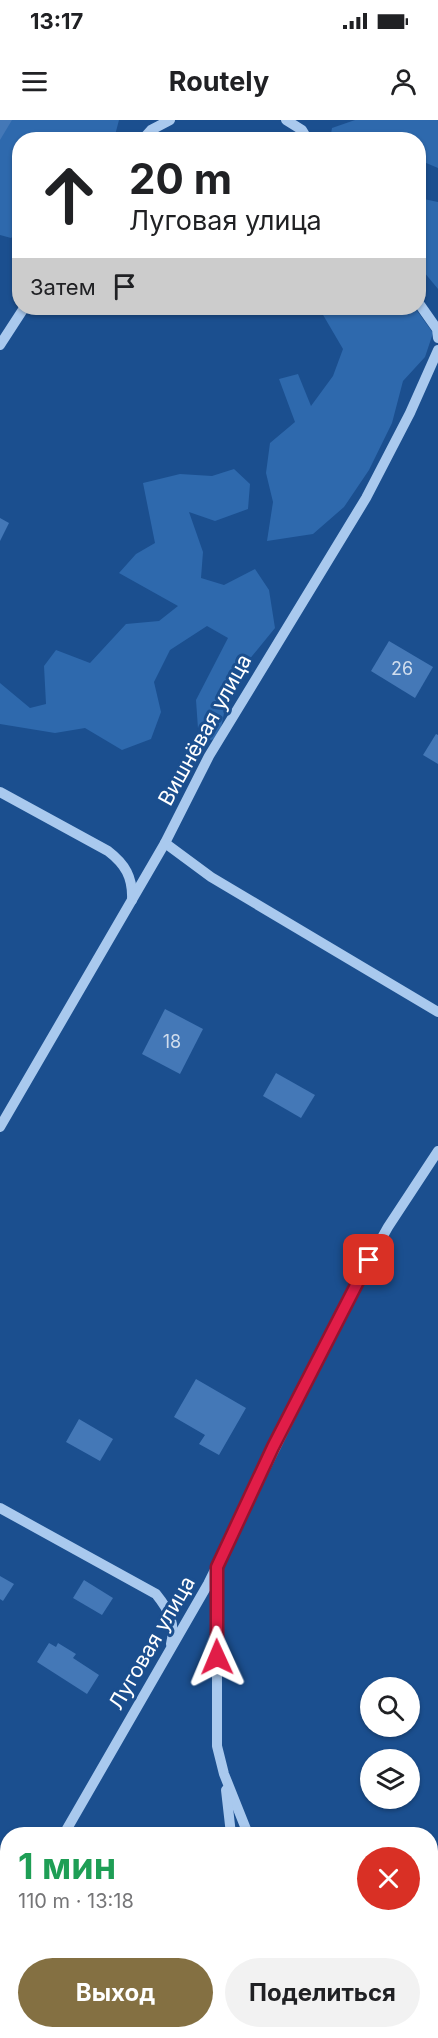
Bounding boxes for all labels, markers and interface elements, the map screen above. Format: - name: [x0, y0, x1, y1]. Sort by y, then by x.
- text: 13:17: [30, 8, 83, 34]
- icon: menu: [18, 65, 51, 98]
- text: Routely: [169, 65, 269, 98]
- icon: person: [387, 65, 420, 98]
- text: 20 m: [129, 153, 232, 204]
- icon: ahead: [30, 156, 108, 234]
- text: Луговая улица: [129, 204, 322, 237]
- icon: arrive: [108, 270, 141, 303]
- text: Затем: [30, 274, 96, 300]
- street label: Вишнёвая улица: [153, 650, 256, 810]
- house number: 26: [391, 658, 413, 679]
- house number: 18: [163, 1031, 181, 1052]
- pin: [343, 1234, 394, 1285]
- icon: arrive: [352, 1243, 385, 1276]
- street label: Луговая улица: [103, 1572, 200, 1714]
- position arrow: [185, 1625, 249, 1689]
- map controls: [360, 1677, 420, 1809]
- button: search: [360, 1677, 420, 1737]
- button: layers: [360, 1749, 420, 1809]
- text: 1 мин: [18, 1844, 116, 1888]
- button: close: [357, 1847, 420, 1910]
- text: 110 m · 13:18: [18, 1889, 134, 1913]
- button: Выход: [18, 1958, 213, 2027]
- button: Поделиться: [225, 1958, 420, 2027]

